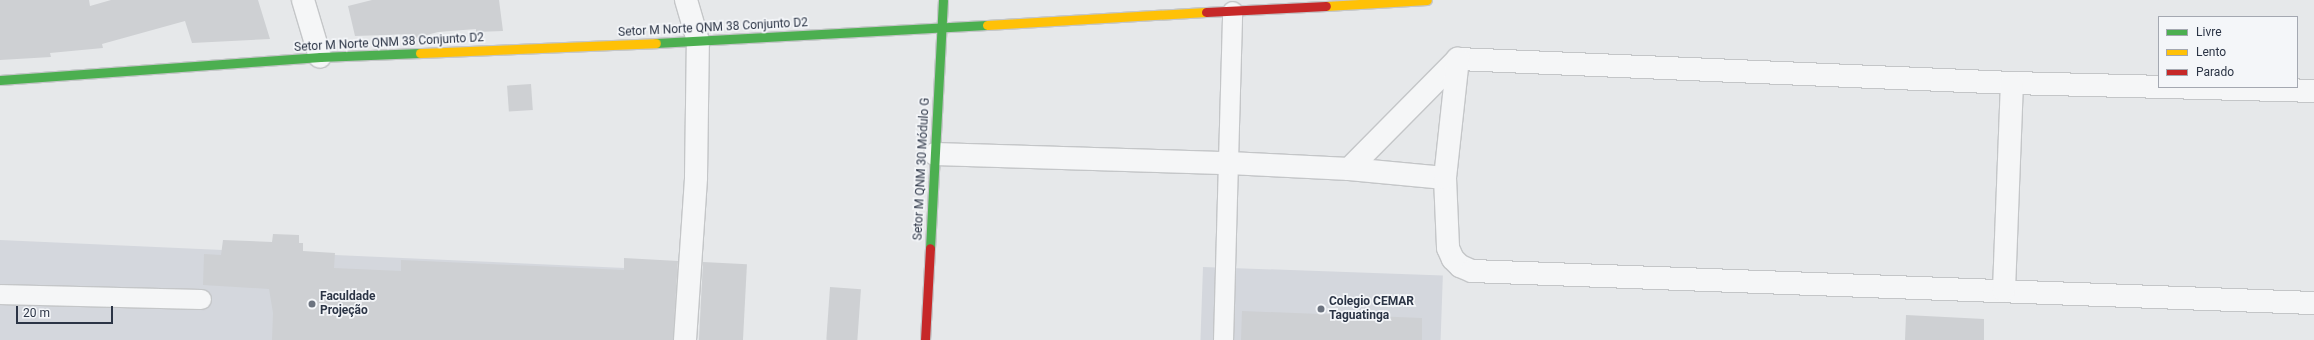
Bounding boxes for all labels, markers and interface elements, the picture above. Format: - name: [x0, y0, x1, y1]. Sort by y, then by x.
- street label: Setor M Norte QNM 38 Conjunto D2: [618, 16, 808, 40]
- legend: [2158, 16, 2298, 88]
- text: Livre: [2196, 25, 2222, 39]
- street label: Setor M Norte QNM 38 Conjunto D2: [294, 31, 484, 55]
- text: Lento: [2196, 45, 2226, 59]
- text: Parado: [2196, 65, 2234, 79]
- street label: Setor M QNM 30 Módulo G: [911, 97, 933, 241]
- place label: Faculdade Projeção: [320, 290, 375, 318]
- place label: Colegio CEMAR Taguatinga: [1329, 295, 1414, 323]
- scale bar: [18, 298, 115, 324]
- marker: Faculdade Projeção: [307, 299, 317, 309]
- marker: Colegio CEMAR Taguatinga: [1316, 304, 1326, 314]
- text: 20 m: [23, 306, 50, 320]

